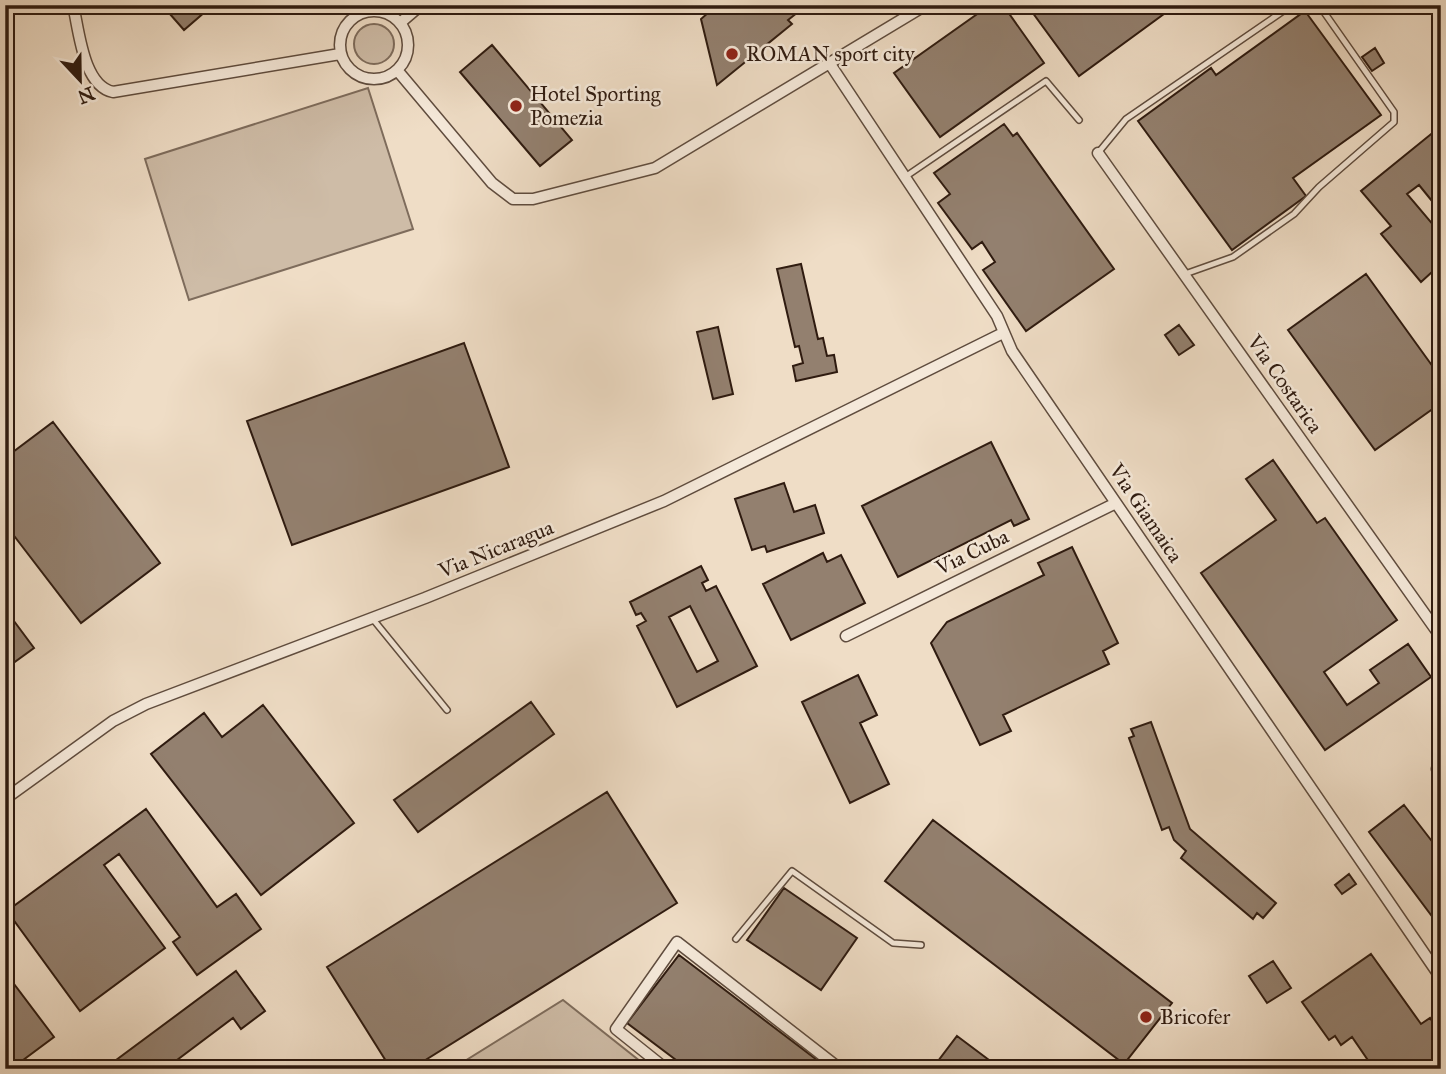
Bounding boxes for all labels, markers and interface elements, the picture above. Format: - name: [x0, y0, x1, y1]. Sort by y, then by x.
- place label: ROMAN sport city: [746, 41, 916, 67]
- north arrow: [46, 46, 116, 116]
- marker: ROMAN sport city: [724, 46, 740, 62]
- place label: Hotel Sporting Pomezia: [530, 81, 661, 131]
- text: N: [74, 82, 98, 109]
- marker: Hotel Sporting Pomezia: [508, 98, 524, 114]
- street label: Via Costarica: [1241, 329, 1328, 438]
- street label: Via Giamaica: [1103, 458, 1189, 568]
- street label: Via Nicaragua: [434, 514, 557, 584]
- street label: Via Cuba: [930, 523, 1013, 581]
- place label: Bricofer: [1160, 1004, 1231, 1030]
- marker: Bricofer: [1138, 1009, 1154, 1025]

